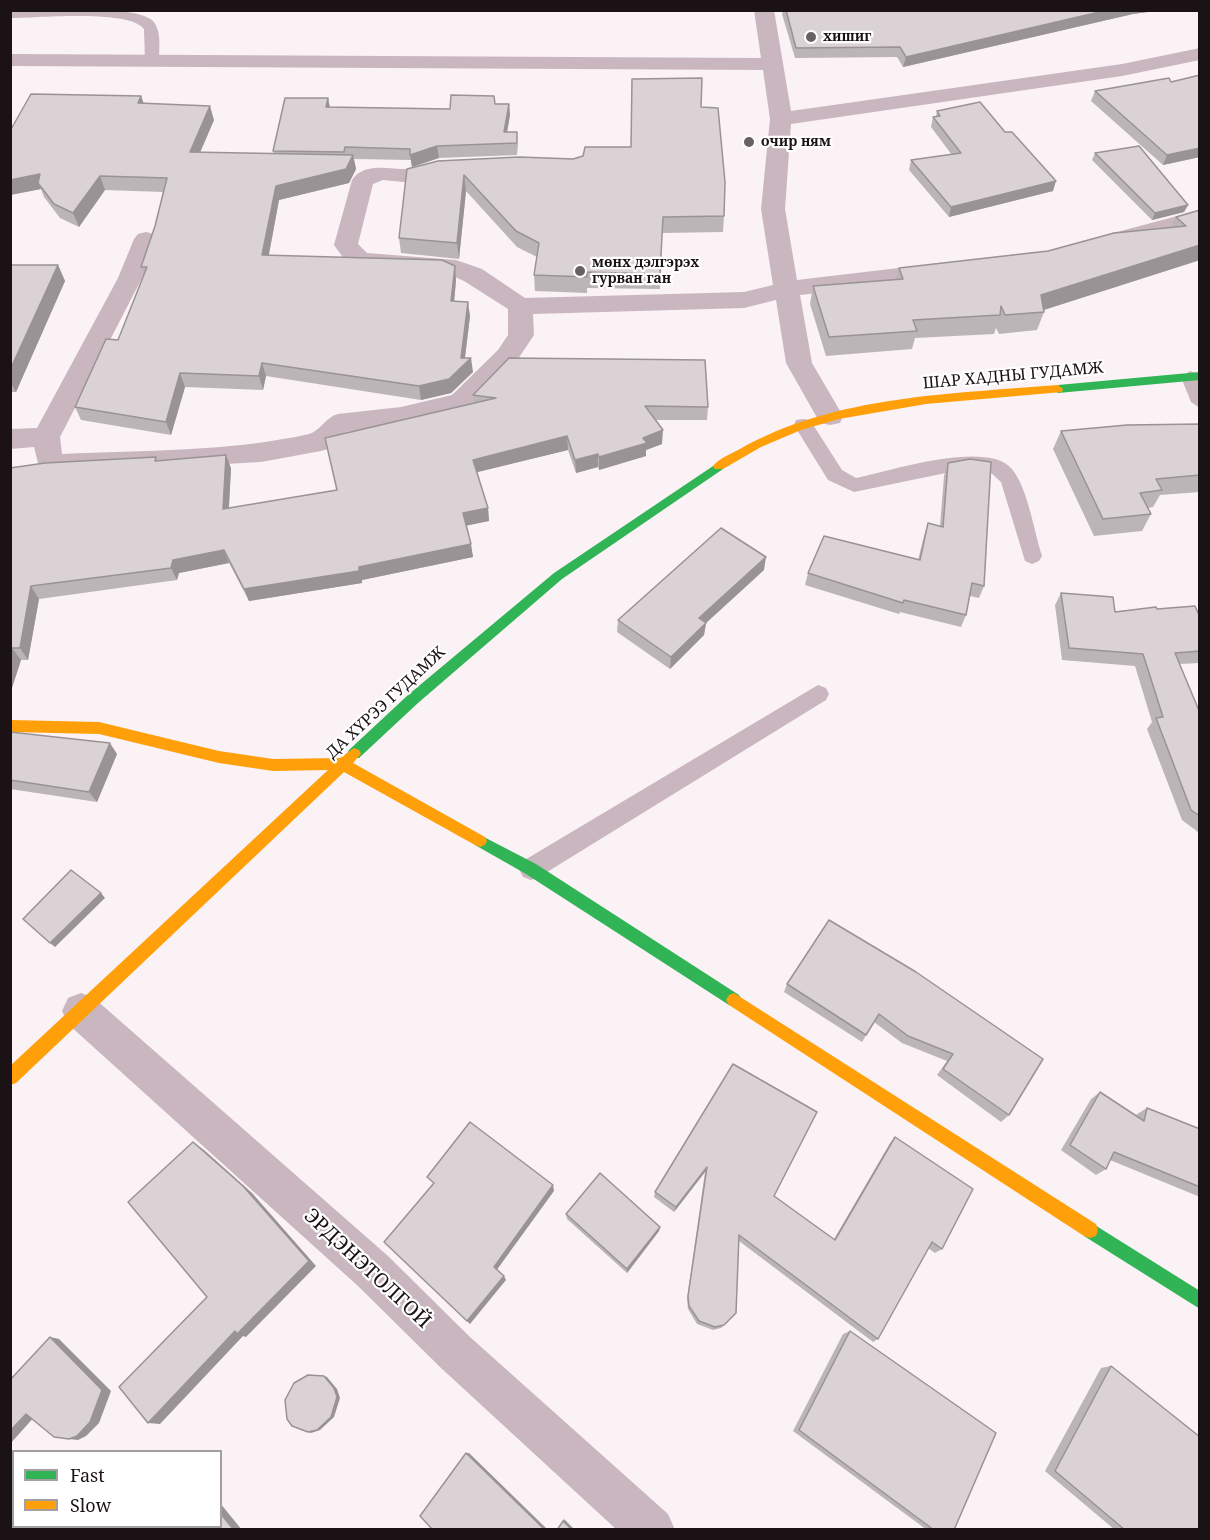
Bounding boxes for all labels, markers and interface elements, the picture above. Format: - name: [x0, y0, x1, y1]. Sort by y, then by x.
- place label: хишиг: [823, 29, 871, 45]
- marker: хишиг: [804, 30, 818, 44]
- place label: очир ням: [761, 134, 831, 150]
- marker: очир ням: [742, 135, 756, 149]
- place label: мөнх дэлгэрэх гурван ган: [592, 255, 699, 288]
- marker: мөнх дэлгэрэх гурван ган: [573, 264, 587, 278]
- street label: ШАР ХАДНЫ ГУДАМЖ: [922, 359, 1104, 393]
- street label: ДА ХҮРЭЭ ГУДАМЖ: [323, 643, 449, 763]
- street label: ЭРДЭНЭТОЛГОЙ: [299, 1204, 435, 1334]
- legend: [12, 1450, 222, 1528]
- text: Fast: [70, 1463, 105, 1487]
- text: Slow: [70, 1493, 111, 1517]

